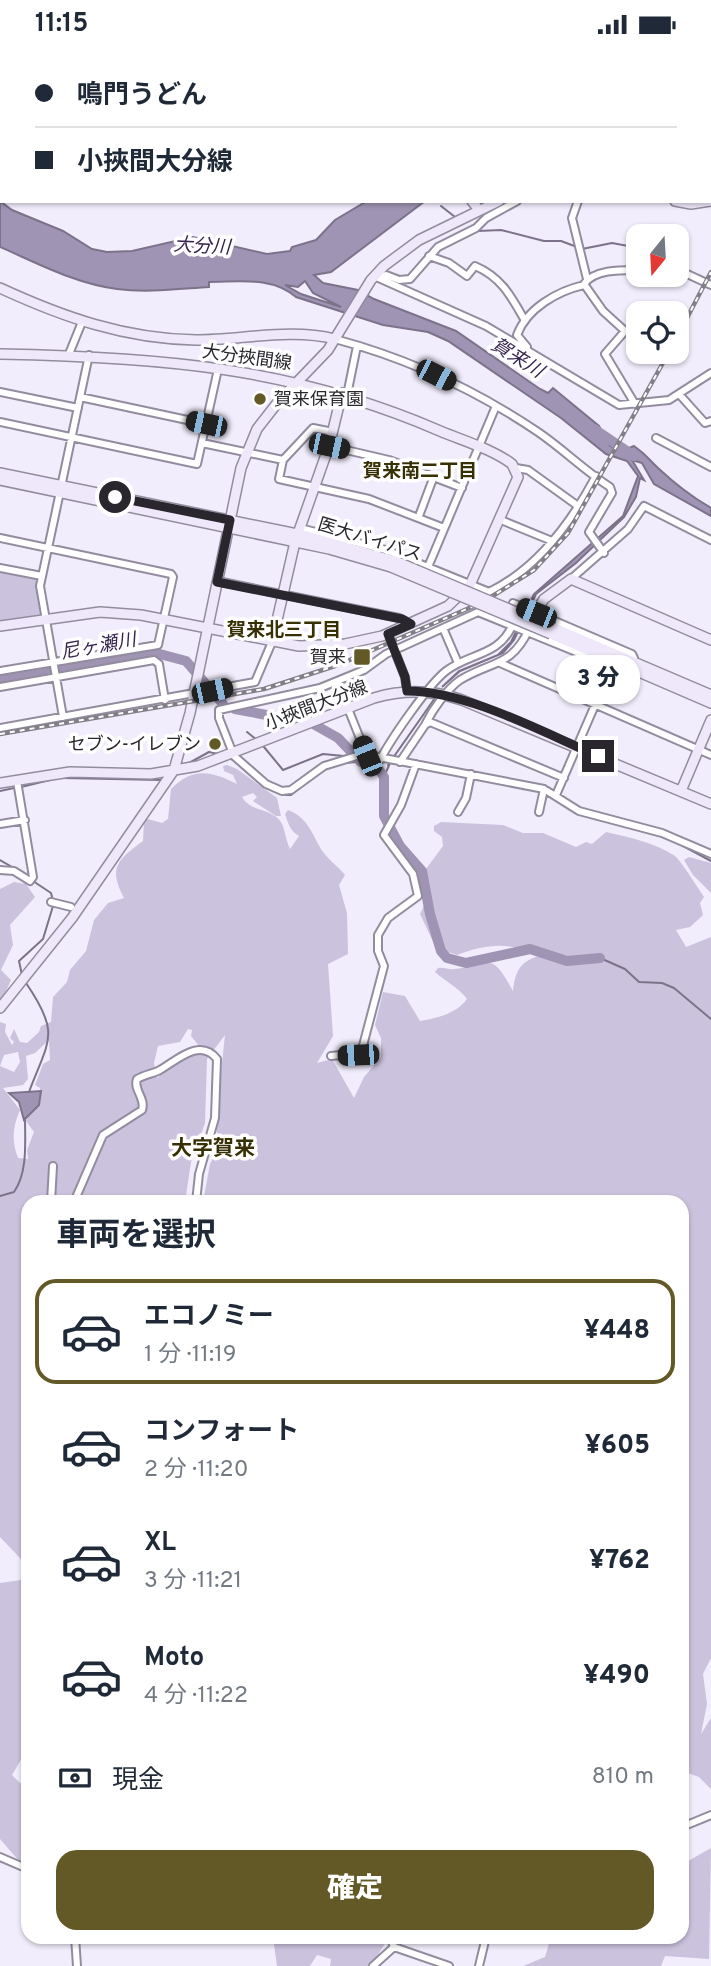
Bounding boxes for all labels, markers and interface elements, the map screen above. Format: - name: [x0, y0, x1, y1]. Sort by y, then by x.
- text: 11:15: [35, 8, 88, 41]
- text: 鳴門うどん: [77, 80, 207, 113]
- text: 小挾間大分線: [77, 147, 233, 180]
- north arrow: [626, 224, 690, 287]
- map controls: [626, 224, 689, 364]
- water label: 大分川: [173, 234, 233, 261]
- button: locate: [626, 301, 689, 364]
- water label: 賀来川: [486, 333, 549, 385]
- street label: 大分挾間線: [201, 341, 293, 376]
- car: [413, 356, 460, 394]
- place label: 賀来保育園: [274, 389, 364, 412]
- marker: 賀来保育園: [252, 391, 268, 407]
- car: [184, 409, 229, 439]
- car: [307, 431, 352, 461]
- district label: 賀来南二丁目: [363, 460, 477, 484]
- route start: [99, 481, 131, 513]
- street label: 医大バイパス: [315, 514, 424, 567]
- car: [513, 595, 560, 631]
- district label: 賀来北三丁目: [227, 619, 341, 643]
- water label: 尼ヶ瀬川: [59, 628, 140, 665]
- place label: 賀来: [310, 647, 346, 670]
- marker: 賀来: [352, 647, 372, 667]
- callout: 3 分: [556, 655, 640, 703]
- text: 3 分: [577, 665, 619, 694]
- car: [190, 676, 235, 706]
- street label: 小挾間大分線: [262, 676, 371, 736]
- car: [350, 733, 385, 779]
- place label: セブン-イレブン: [68, 734, 201, 757]
- marker: セブン-イレブン: [207, 736, 223, 752]
- route end: [582, 740, 614, 772]
- car: [337, 1044, 380, 1066]
- district label: 大字賀来: [171, 1136, 255, 1163]
- text: 車両を選択: [56, 1217, 216, 1257]
- icon: car: [60, 1300, 123, 1363]
- text: エコノミー: [144, 1301, 274, 1334]
- text: ¥448: [584, 1315, 650, 1348]
- text: 1 分 · 11:19: [144, 1341, 236, 1370]
- icon: car: [60, 1415, 123, 1478]
- text: コンフォート: [144, 1416, 299, 1449]
- text: ¥605: [585, 1430, 650, 1463]
- text: 2 分 · 11:20: [144, 1456, 248, 1485]
- text: XL: [144, 1527, 176, 1560]
- icon: car: [60, 1530, 123, 1593]
- text: ¥762: [589, 1545, 650, 1578]
- text: 3 分 · 11:21: [144, 1567, 242, 1596]
- text: Moto: [144, 1642, 204, 1675]
- icon: car: [60, 1645, 123, 1708]
- text: ¥490: [583, 1660, 650, 1693]
- text: 4 分 · 11:22: [144, 1682, 248, 1711]
- icon: cash: [56, 1759, 94, 1797]
- text: 810 m: [592, 1763, 654, 1792]
- text: 現金: [112, 1765, 164, 1798]
- button: 確定: [56, 1850, 654, 1930]

